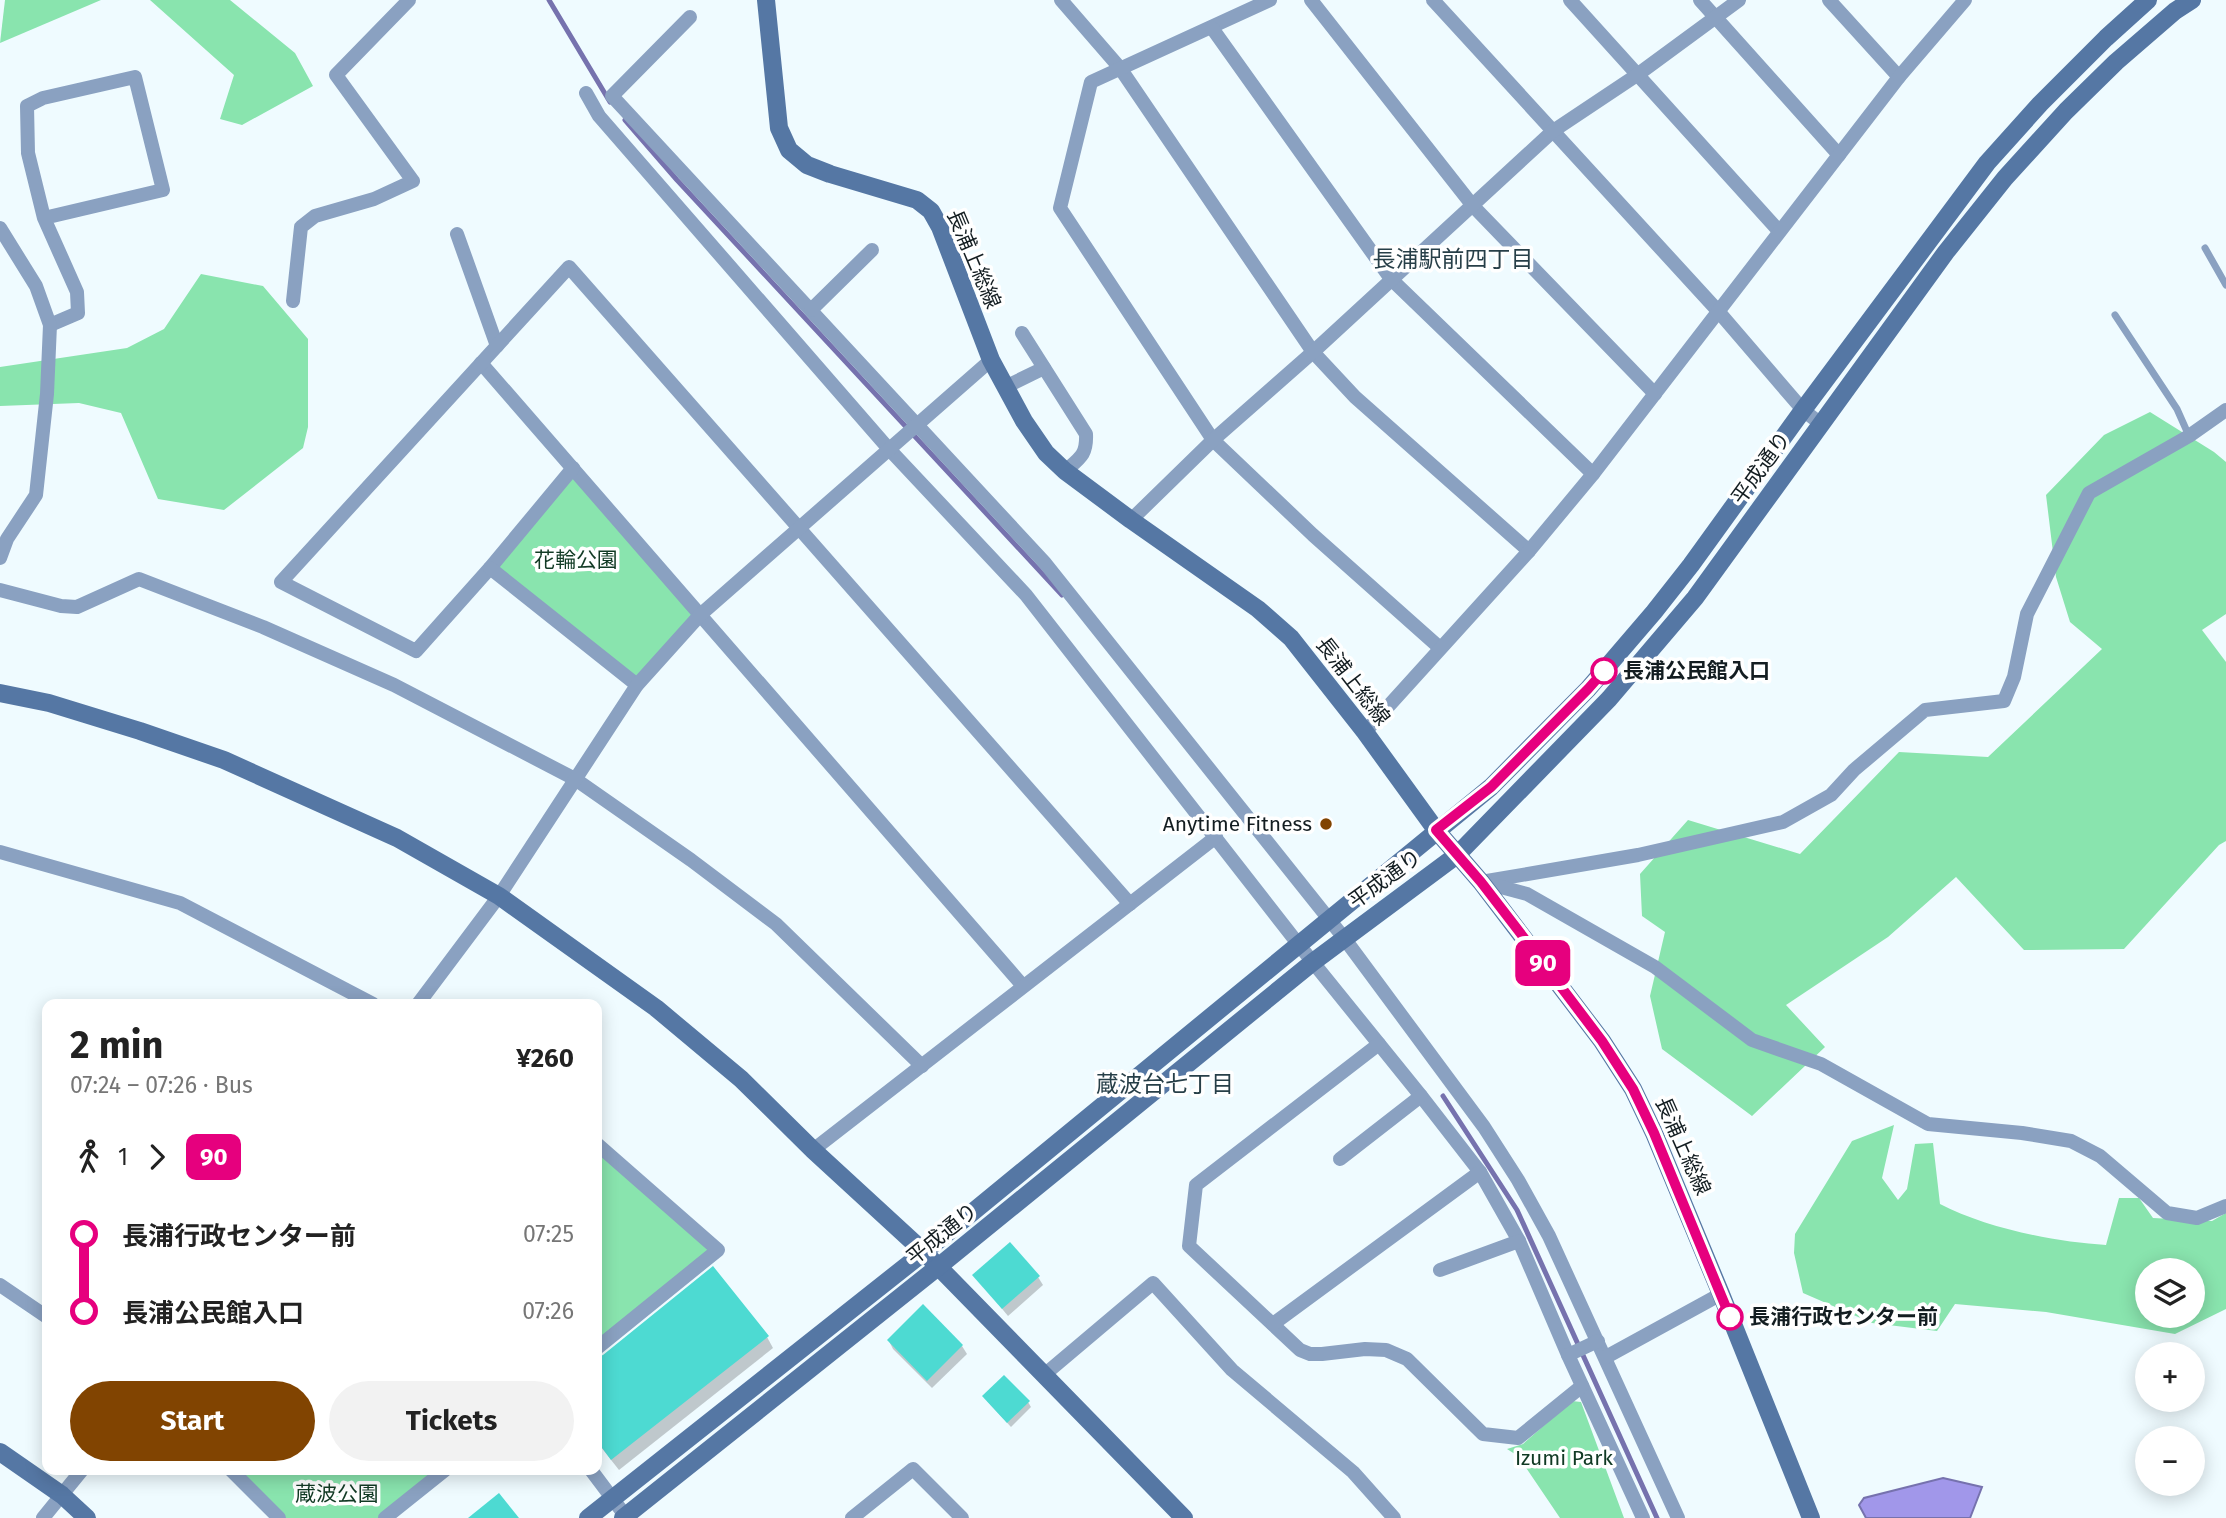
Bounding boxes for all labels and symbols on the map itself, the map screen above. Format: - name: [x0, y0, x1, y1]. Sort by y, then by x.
- street label: 長浦上総線: [942, 206, 1006, 312]
- district label: 長浦駅前四丁目: [1373, 245, 1534, 273]
- street label: 平成通り: [1726, 426, 1796, 510]
- park label: 花輪公園: [534, 547, 618, 573]
- street label: 長浦上総線: [1310, 632, 1396, 730]
- marker: 長浦公民館入口: [1591, 658, 1617, 684]
- place label: 長浦公民館入口: [1623, 658, 1770, 684]
- place label: Anytime Fitness: [1163, 811, 1312, 837]
- marker: Anytime Fitness: [1318, 816, 1334, 832]
- street label: 平成通り: [1343, 844, 1427, 914]
- line badge: 90: [1512, 940, 1574, 986]
- district label: 蔵波台七丁目: [1096, 1070, 1234, 1098]
- street label: 長浦上総線: [1650, 1093, 1716, 1199]
- street label: 平成通り: [901, 1197, 983, 1271]
- marker: 長浦行政センター前: [1717, 1304, 1743, 1330]
- place label: 長浦行政センター前: [1749, 1304, 1938, 1330]
- park label: Izumi Park: [1515, 1445, 1613, 1471]
- park label: 蔵波公園: [295, 1481, 379, 1507]

